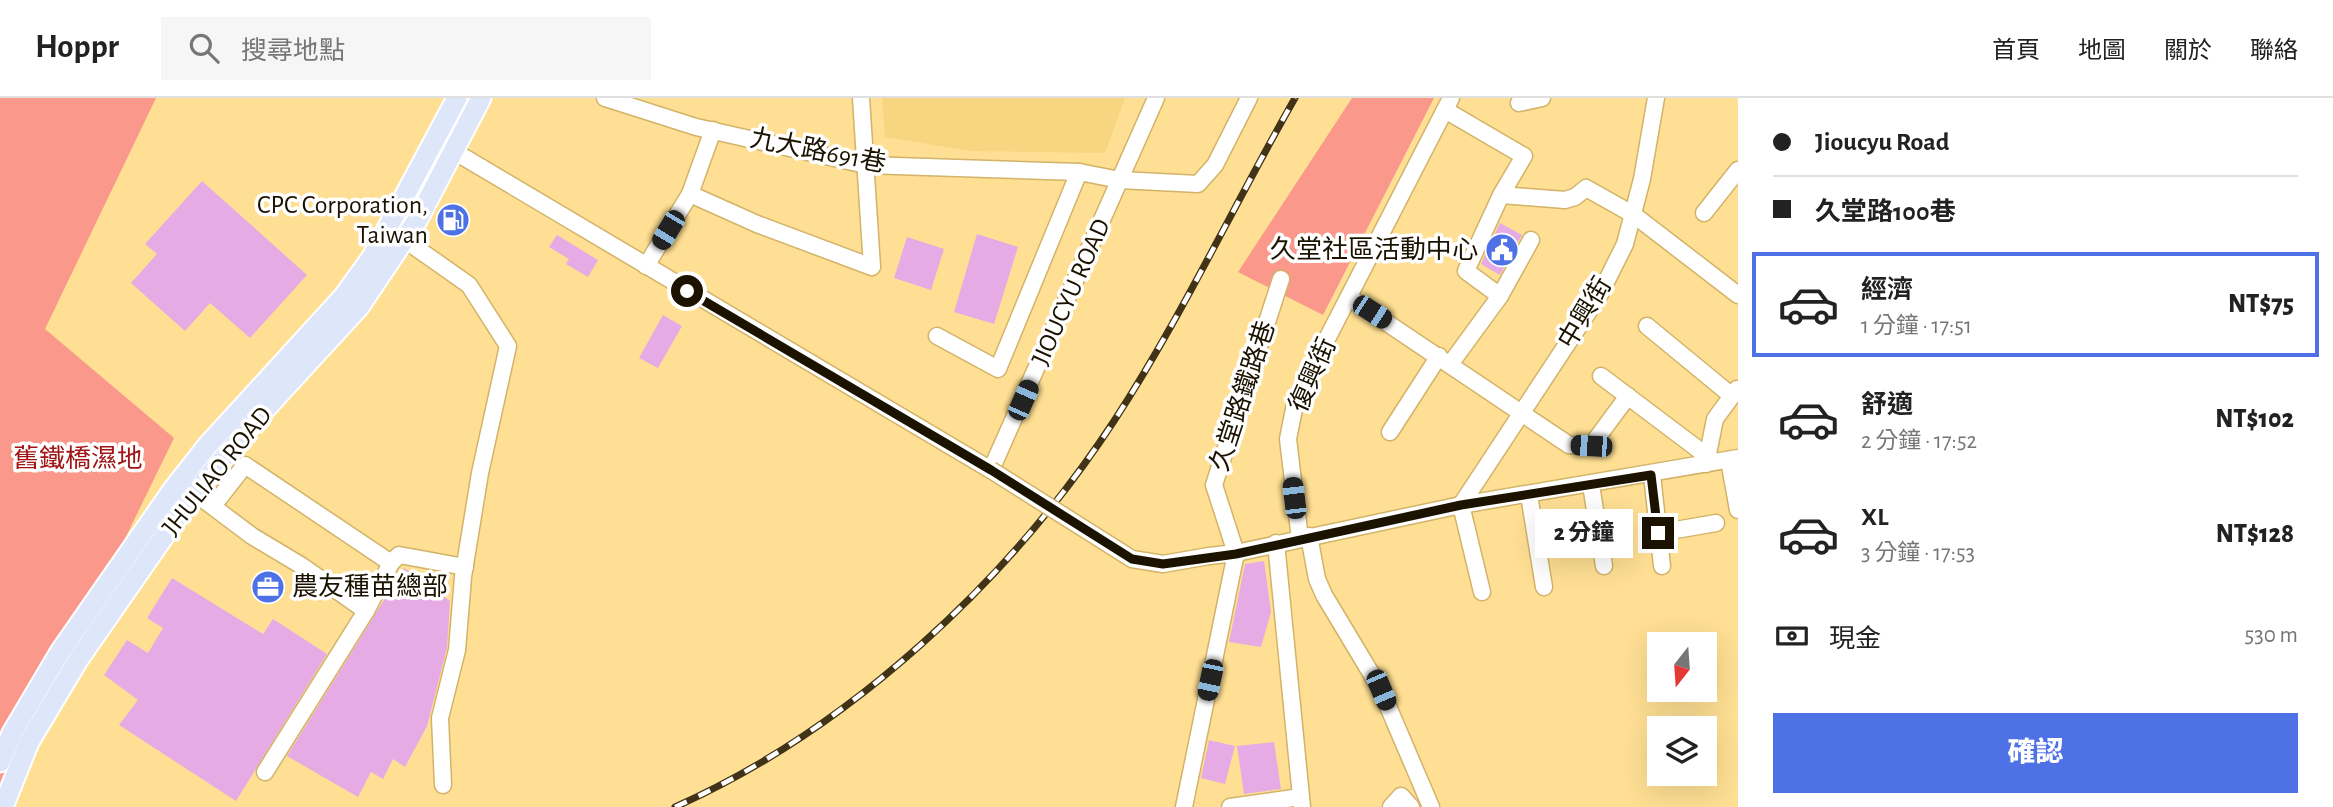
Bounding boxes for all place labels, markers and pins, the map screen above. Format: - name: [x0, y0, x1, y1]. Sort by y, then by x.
- place label: CPC Corporation, Taiwan: [257, 192, 428, 248]
- fuel station icon: CPC Corporation, Taiwan: [434, 201, 472, 239]
- public building icon: 久堂社區活動中心: [1483, 231, 1521, 269]
- place label: 久堂社區活動中心: [1270, 235, 1478, 263]
- office icon: 農友種苗總部: [249, 568, 287, 606]
- place label: 農友種苗總部: [292, 572, 448, 600]

